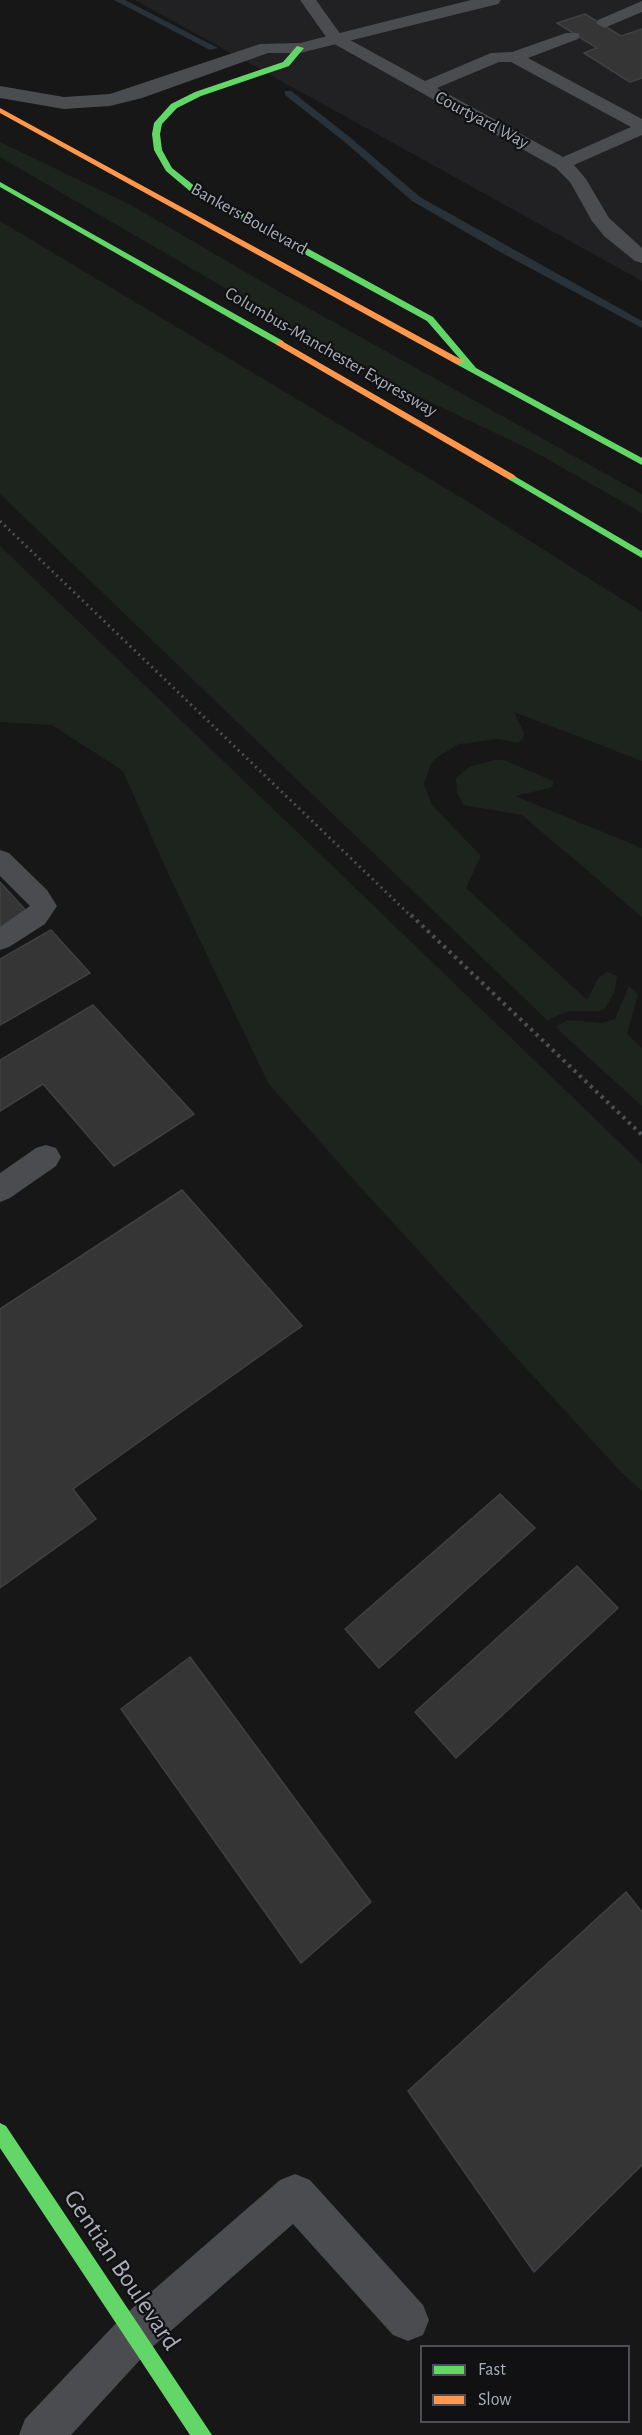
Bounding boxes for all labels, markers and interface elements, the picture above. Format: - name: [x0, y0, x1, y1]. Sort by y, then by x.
- street label: Courtyard Way: [432, 86, 532, 154]
- street label: Bankers Boulevard: [187, 178, 311, 260]
- street label: Columbus-Manchester Expressway: [221, 282, 441, 422]
- street label: Gentian Boulevard: [57, 2184, 187, 2356]
- legend: [420, 2345, 630, 2423]
- text: Fast: [478, 2361, 506, 2379]
- text: Slow: [478, 2391, 511, 2409]

